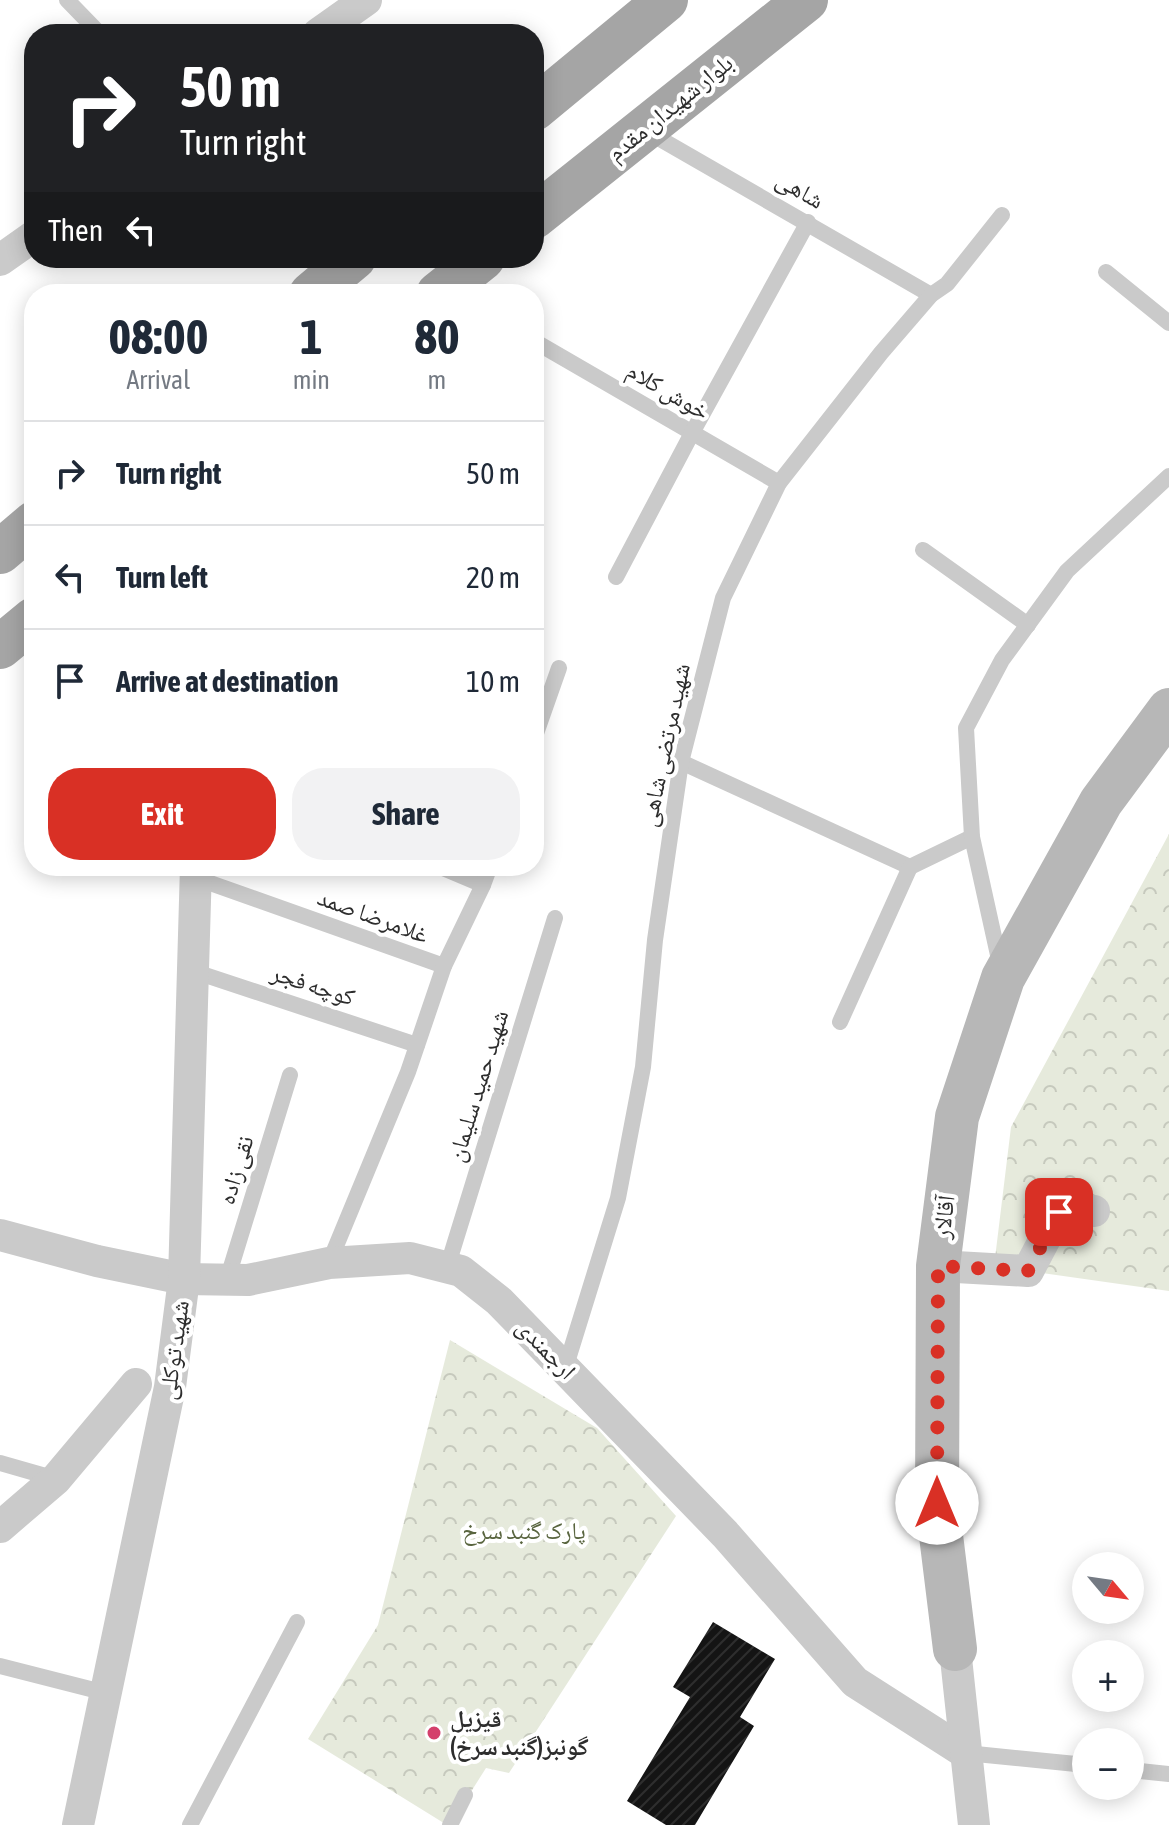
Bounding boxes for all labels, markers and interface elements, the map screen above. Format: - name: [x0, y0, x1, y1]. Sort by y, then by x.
- street label: بلوار شهیدان مقدم: [602, 49, 740, 169]
- text: 50 m: [180, 55, 281, 119]
- icon: right: [48, 56, 152, 160]
- text: Turn right: [180, 121, 307, 163]
- street label: شاهی: [771, 165, 829, 215]
- icon: left: [119, 208, 163, 252]
- text: Then: [48, 213, 103, 247]
- text: 08:00: [108, 309, 208, 364]
- text: 1: [300, 309, 323, 364]
- text: 80: [414, 309, 460, 364]
- street label: خوش کلام: [621, 356, 714, 427]
- text: Arrival: [127, 365, 190, 395]
- text: min: [293, 365, 330, 395]
- text: m: [428, 365, 446, 395]
- icon: right: [48, 451, 92, 495]
- text: Turn right: [116, 456, 222, 490]
- text: 50 m: [466, 456, 520, 490]
- icon: left: [48, 555, 92, 599]
- text: Turn left: [116, 560, 208, 594]
- text: 20 m: [466, 560, 520, 594]
- icon: arrive: [48, 659, 92, 703]
- street label: شهید مرتضی شاهی: [634, 661, 696, 829]
- text: Arrive at destination: [116, 664, 338, 698]
- text: 10 m: [466, 664, 520, 698]
- button: Exit: [48, 768, 276, 860]
- button: Share: [292, 768, 520, 860]
- street label: غلامرضا صمد: [314, 883, 432, 948]
- street label: كوچه فجر: [267, 958, 358, 1011]
- street label: شهید حمید سلیمان: [442, 1007, 514, 1165]
- street label: نقی زاده: [212, 1132, 260, 1208]
- pin: [1025, 1178, 1093, 1246]
- icon: arrive: [1037, 1190, 1081, 1234]
- street label: آقالار: [927, 1193, 960, 1241]
- street label: شهید توکلی: [153, 1299, 195, 1401]
- street label: ارجمندی: [510, 1313, 582, 1385]
- position arrow: [895, 1461, 979, 1545]
- park label: پارک گنبد سرخ: [462, 1517, 586, 1546]
- north arrow: [1072, 1552, 1144, 1624]
- map controls: [1072, 1552, 1144, 1800]
- button: +: [1072, 1640, 1144, 1712]
- place label: قیزیل گونبز(گنبد سرخ): [450, 1705, 589, 1762]
- marker: قیزیل گونبز(گنبد سرخ): [425, 1724, 443, 1742]
- button: −: [1072, 1728, 1144, 1800]

